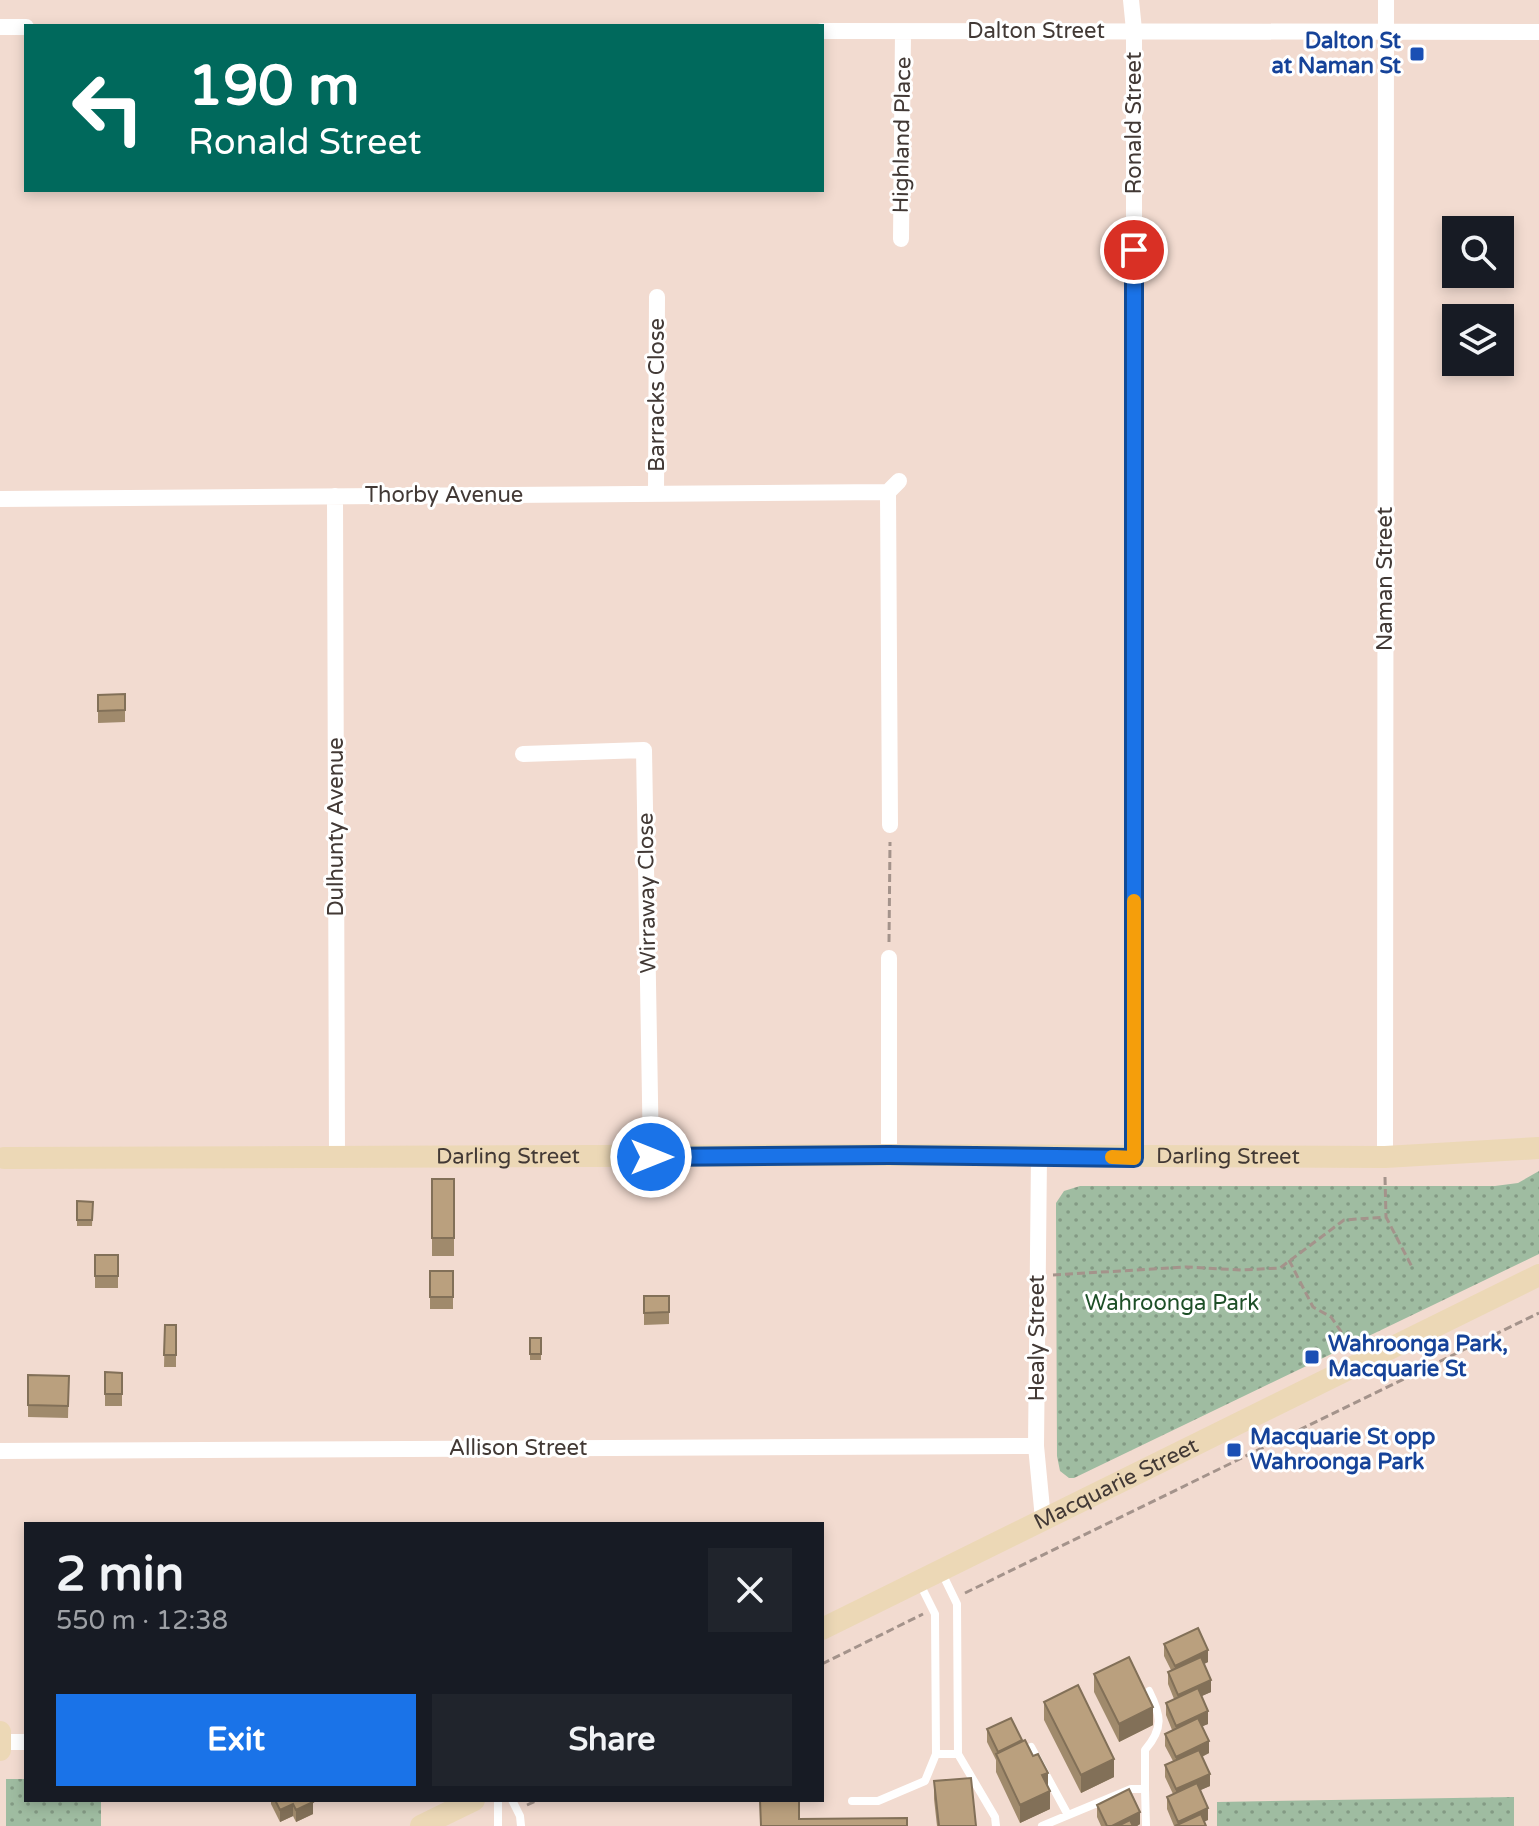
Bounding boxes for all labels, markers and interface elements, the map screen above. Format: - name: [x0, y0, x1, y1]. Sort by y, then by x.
- street label: Dalton Street: [967, 18, 1105, 44]
- place label: Dalton St at Naman St: [1272, 28, 1402, 79]
- marker: Dalton St at Naman St: [1408, 45, 1426, 63]
- street label: Ronald Street: [1121, 52, 1147, 194]
- text: 190 m: [188, 53, 359, 120]
- icon: left: [56, 56, 160, 160]
- street label: Highland Place: [888, 56, 916, 214]
- text: Ronald Street: [188, 121, 422, 164]
- pin: [1100, 216, 1168, 284]
- map controls: [1442, 216, 1514, 376]
- button: search: [1442, 216, 1514, 288]
- icon: arrive: [1112, 228, 1156, 272]
- button: layers: [1442, 304, 1514, 376]
- street label: Barracks Close: [644, 318, 670, 472]
- street label: Thorby Avenue: [365, 482, 523, 508]
- street label: Naman Street: [1372, 507, 1398, 651]
- street label: Dulhunty Avenue: [323, 737, 349, 917]
- street label: Wirraway Close: [633, 812, 661, 974]
- position arrow: [609, 1115, 693, 1199]
- street label: Darling Street: [436, 1143, 580, 1170]
- street label: Darling Street: [1156, 1143, 1300, 1170]
- street label: Healy Street: [1024, 1274, 1050, 1402]
- park label: Wahroonga Park: [1085, 1290, 1259, 1316]
- place label: Wahroonga Park, Macquarie St: [1328, 1331, 1508, 1382]
- marker: Wahroonga Park, Macquarie St: [1303, 1348, 1321, 1366]
- place label: Macquarie St opp Wahroonga Park: [1250, 1424, 1435, 1475]
- street label: Macquarie Street: [1030, 1432, 1203, 1535]
- street label: Allison Street: [449, 1435, 587, 1461]
- marker: Macquarie St opp Wahroonga Park: [1225, 1441, 1243, 1459]
- text: 2 min: [56, 1546, 184, 1604]
- button: close: [708, 1548, 792, 1632]
- text: 550 m · 12:38: [56, 1605, 228, 1636]
- button: Exit: [56, 1694, 416, 1786]
- button: Share: [432, 1694, 792, 1786]

